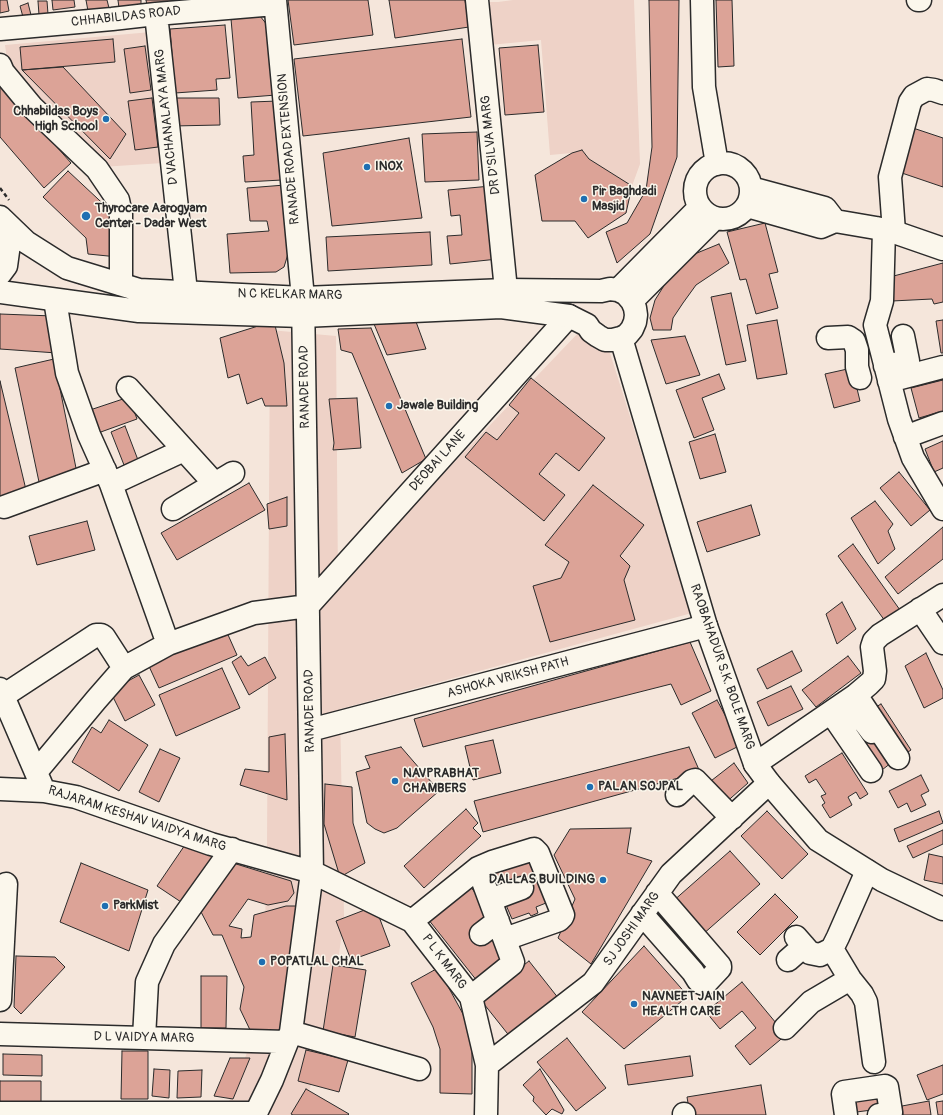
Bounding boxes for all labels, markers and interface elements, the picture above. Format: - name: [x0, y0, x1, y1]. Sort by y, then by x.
- street label: CHHABILDAS ROAD: [70, 3, 182, 31]
- street label: D VACHANALAYA MARG: [152, 48, 182, 186]
- street label: RANADE ROAD EXTENSION: [275, 73, 303, 225]
- street label: DR D'SILVA MARG: [478, 95, 504, 195]
- place label: Chhabildas Boys High School: [13, 104, 98, 135]
- marker: Chhabildas Boys High School: [101, 114, 111, 124]
- place label: INOX: [375, 159, 403, 175]
- marker: INOX: [362, 162, 372, 172]
- place label: Pir Baghdadi Masjid: [592, 184, 656, 215]
- marker: Pir Baghdadi Masjid: [579, 194, 589, 204]
- place label: Thyrocare Aarogyam Center - Dadar West: [95, 201, 207, 232]
- marker: Thyrocare Aarogyam Center - Dadar West: [80, 210, 92, 222]
- street label: N C KELKAR MARG: [237, 286, 343, 304]
- street label: RANADE ROAD: [296, 345, 314, 429]
- place label: Jawale Building: [397, 398, 478, 414]
- marker: Jawale Building: [384, 401, 394, 411]
- street label: DEOBAI LANE: [407, 427, 469, 495]
- street label: RAOBAHADUR S.K. BOLE MARG: [686, 582, 758, 752]
- street label: ASHOKA VRIKSH PATH: [445, 654, 571, 702]
- street label: RANADE ROAD: [301, 669, 319, 753]
- place label: NAVPRABHAT CHAMBERS: [403, 766, 479, 797]
- marker: NAVPRABHAT CHAMBERS: [390, 776, 400, 786]
- place label: PALAN SOJPAL: [598, 779, 683, 795]
- marker: PALAN SOJPAL: [585, 782, 595, 792]
- street label: RAJARAM KESHAV VAIDYA MARG: [46, 783, 228, 855]
- place label: DALLAS BUILDING: [489, 872, 595, 888]
- marker: DALLAS BUILDING: [598, 875, 608, 885]
- street label: SJ JOSHI MARG: [601, 889, 663, 969]
- place label: ParkMist: [113, 898, 158, 914]
- marker: ParkMist: [100, 901, 110, 911]
- street label: P L K MARG: [418, 931, 470, 993]
- place label: POPATLAL CHAL: [270, 954, 364, 970]
- marker: POPATLAL CHAL: [257, 957, 267, 967]
- place label: NAVNEET JAIN HEALTH CARE: [642, 989, 725, 1020]
- marker: NAVNEET JAIN HEALTH CARE: [629, 999, 639, 1009]
- street label: D L VAIDYA MARG: [93, 1029, 195, 1047]

